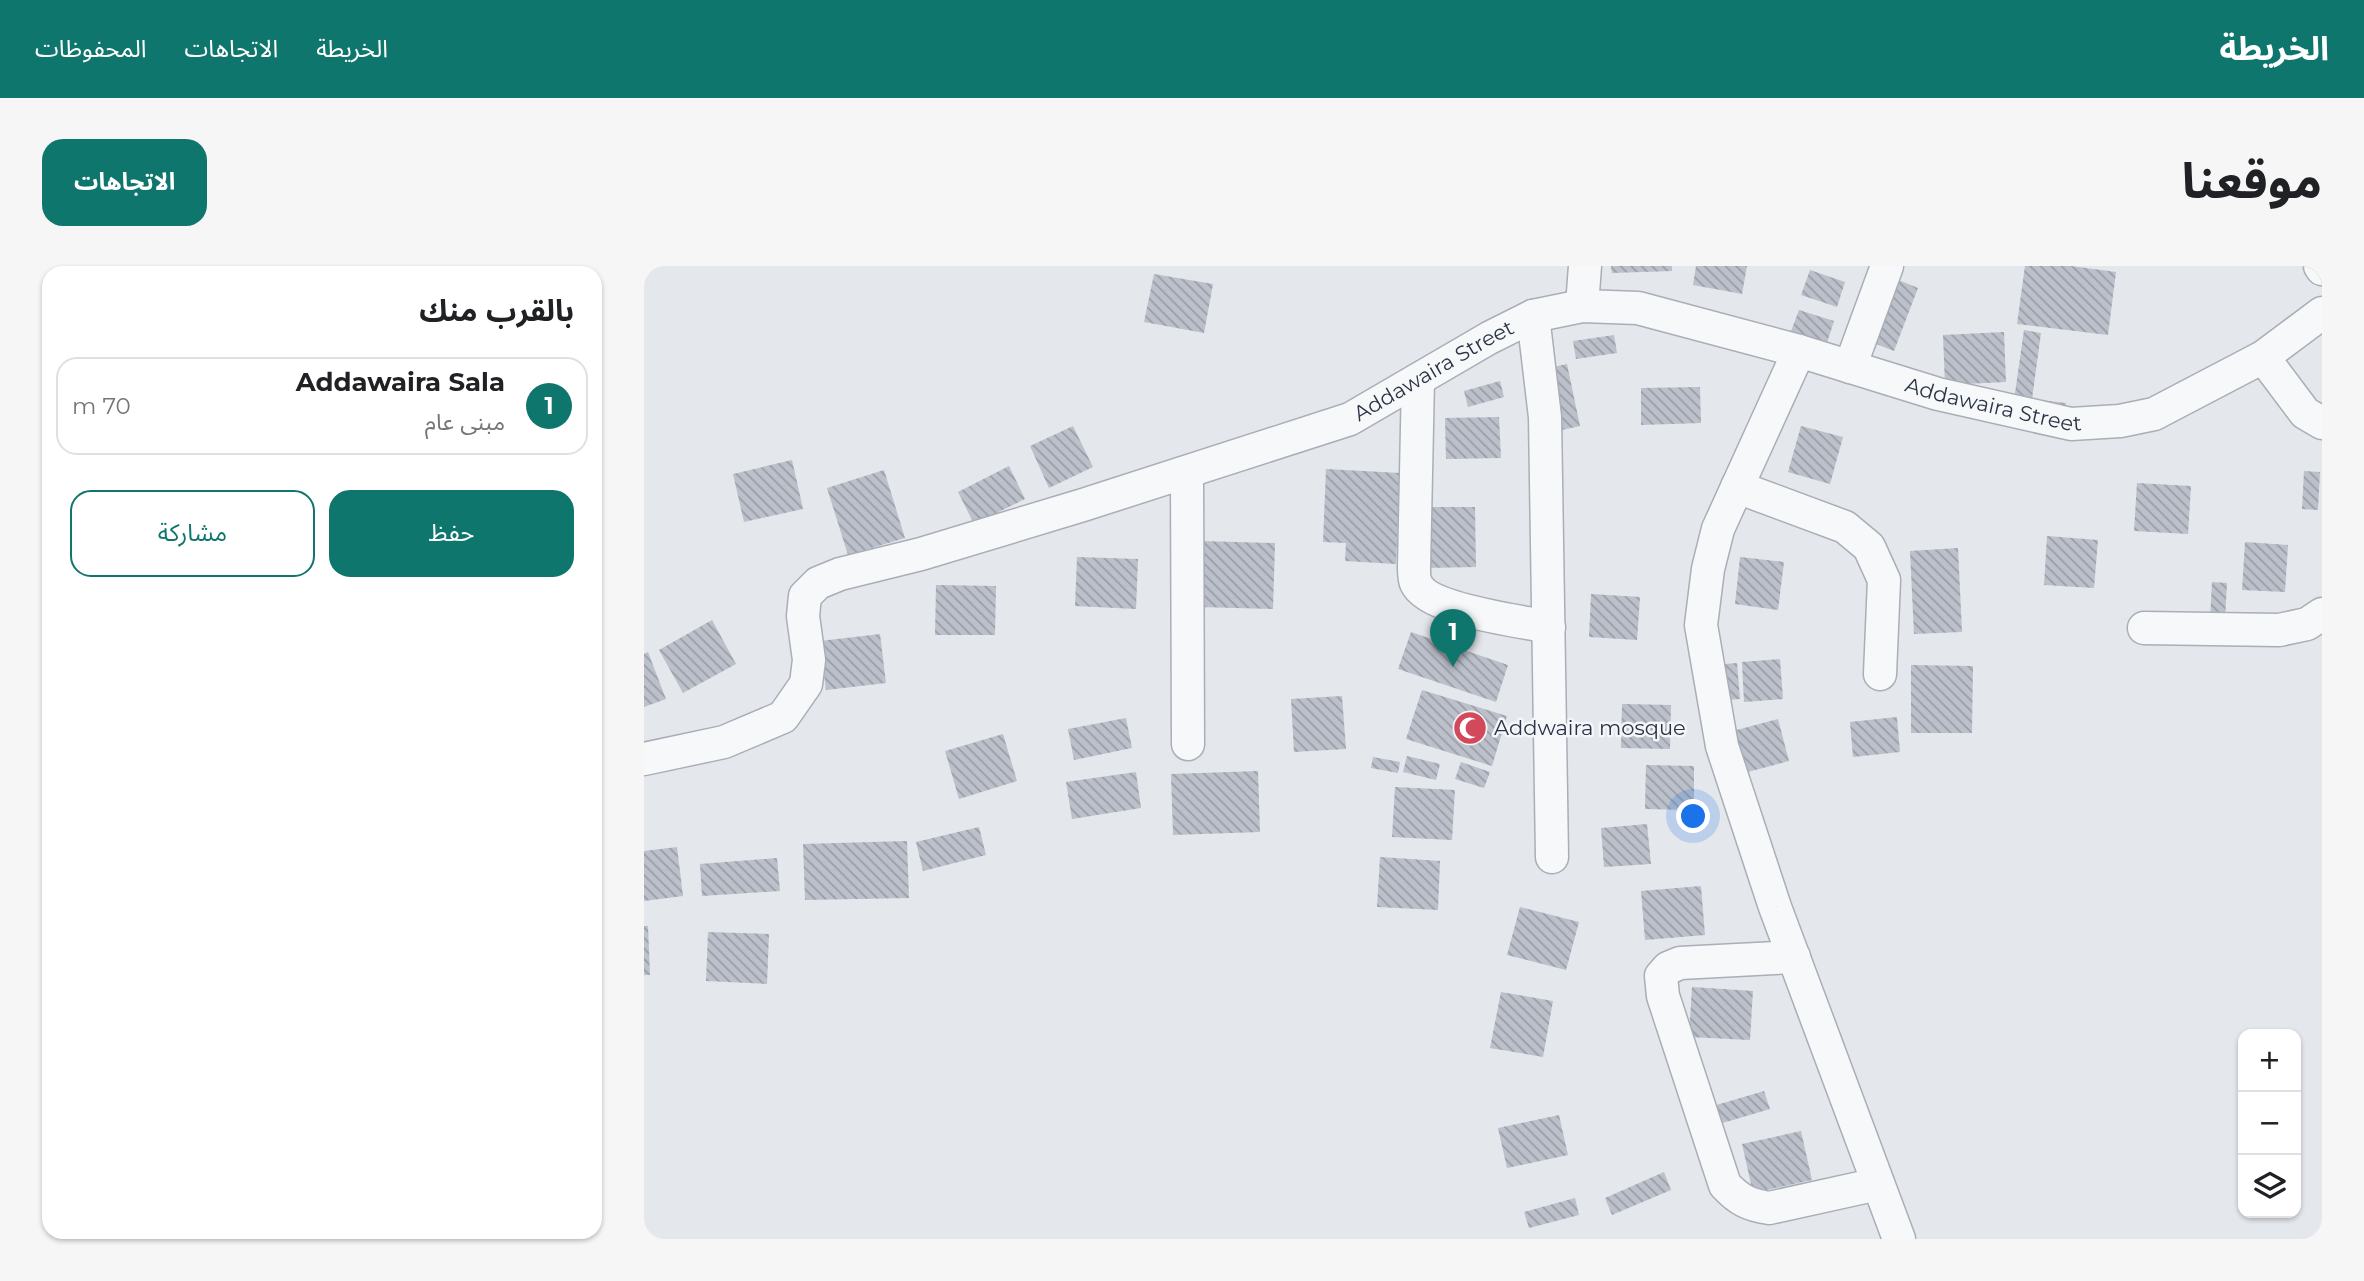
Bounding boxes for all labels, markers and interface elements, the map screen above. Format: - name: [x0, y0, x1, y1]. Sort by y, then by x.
- text: الخريطة: [2219, 28, 2329, 68]
- text: المحفوظات: [35, 34, 146, 63]
- text: الاتجاهات: [184, 34, 278, 63]
- text: الخريطة: [316, 34, 388, 63]
- button: الاتجاهات: [42, 139, 207, 226]
- text: موقعنا: [2182, 151, 2322, 210]
- text: بالقرب منك: [419, 292, 574, 329]
- street label: Addawaira Street: [1349, 315, 1518, 426]
- text: Addawaira Sala: [296, 366, 505, 398]
- street label: Addawaira Street: [1902, 372, 2082, 436]
- text: 70 m: [72, 392, 131, 420]
- text: 1: [544, 392, 554, 420]
- text: مبنى عام: [425, 408, 505, 436]
- button: مشاركة: [70, 490, 315, 577]
- button: حفظ: [329, 490, 574, 577]
- pin: 1: [1430, 609, 1476, 667]
- mosque icon: Addwaira mosque: [1451, 709, 1489, 747]
- place label: Addwaira mosque: [1494, 715, 1686, 740]
- your location: [1676, 799, 1710, 833]
- map controls: [2238, 1029, 2301, 1218]
- button: +: [2238, 1029, 2301, 1092]
- button: −: [2238, 1092, 2301, 1155]
- button: layers: [2238, 1155, 2301, 1218]

